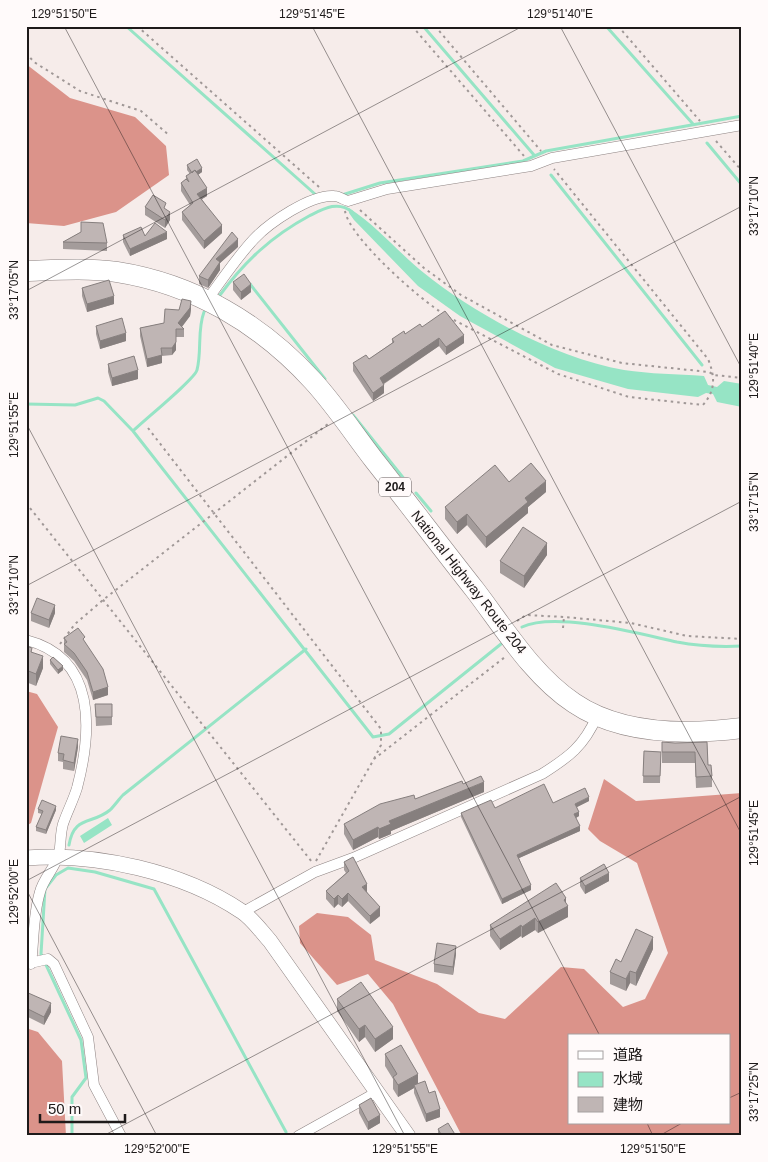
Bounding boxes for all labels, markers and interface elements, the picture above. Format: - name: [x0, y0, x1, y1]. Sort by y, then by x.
- text: 129°51'50"E: [31, 7, 97, 21]
- text: 129°51'45"E: [279, 7, 345, 21]
- text: 129°51'40"E: [527, 7, 593, 21]
- text: 33°17'10"N: [747, 176, 761, 236]
- text: 33°17'05"N: [7, 260, 21, 320]
- text: 129°51'40"E: [747, 333, 761, 399]
- text: 129°51'55"E: [7, 392, 21, 458]
- text: 33°17'15"N: [747, 472, 761, 532]
- road number: 204: [379, 478, 411, 497]
- street label: National Highway Route 204: [408, 507, 530, 657]
- text: 33°17'10"N: [7, 555, 21, 615]
- text: 129°51'45"E: [747, 800, 761, 866]
- text: 129°52'00"E: [7, 859, 21, 925]
- legend: [568, 1034, 730, 1124]
- text: 道路: [613, 1046, 643, 1063]
- text: 33°17'25"N: [747, 1062, 761, 1122]
- text: 水域: [613, 1070, 643, 1087]
- scale bar: [40, 1092, 125, 1124]
- text: 建物: [613, 1096, 643, 1113]
- text: 50 m: [48, 1100, 81, 1117]
- text: 129°52'00"E: [124, 1142, 190, 1156]
- text: 129°51'55"E: [372, 1142, 438, 1156]
- text: 129°51'50"E: [620, 1142, 686, 1156]

